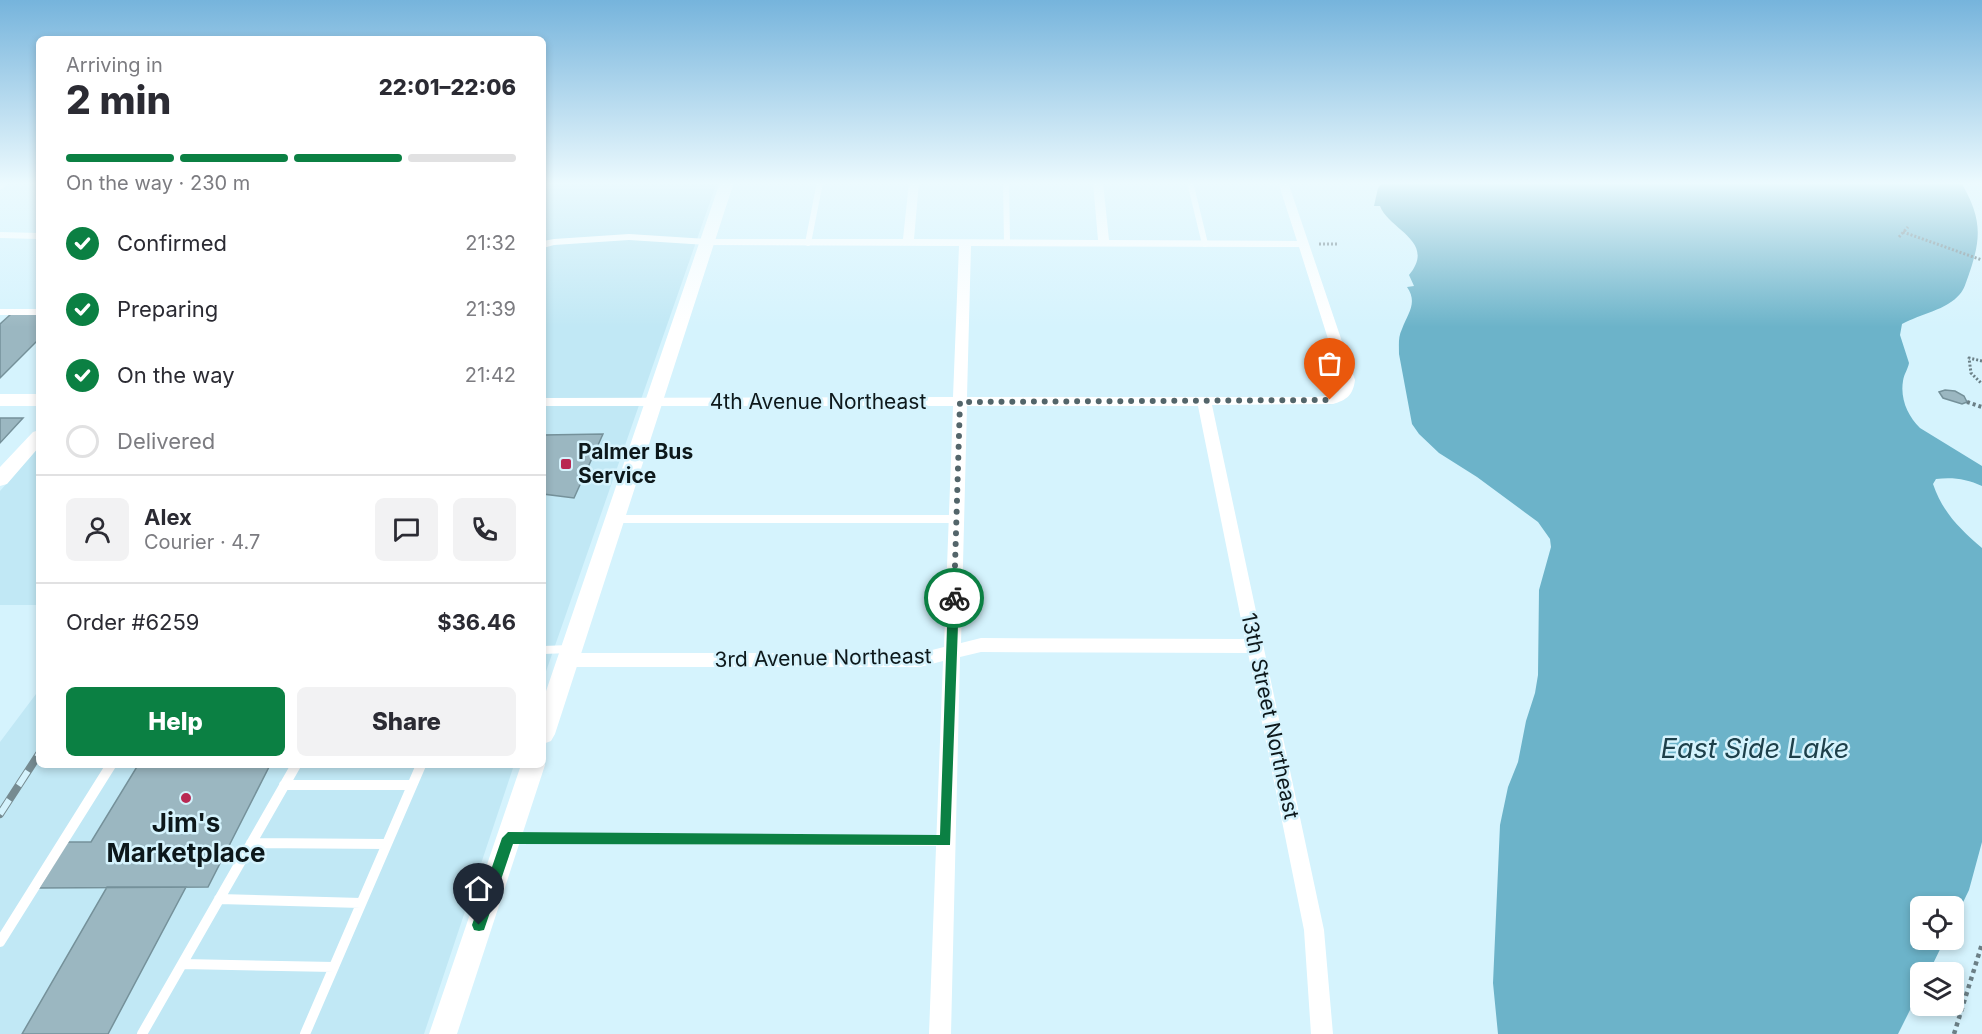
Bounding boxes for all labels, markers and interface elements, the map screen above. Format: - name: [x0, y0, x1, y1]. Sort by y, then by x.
- text: Arriving in: [66, 53, 163, 77]
- text: 22:01–22:06: [379, 74, 516, 100]
- text: 2 min: [66, 76, 171, 123]
- text: On the way · 230 m: [66, 171, 250, 195]
- icon: check: [66, 227, 99, 260]
- text: Confirmed: [117, 230, 227, 256]
- text: 21:32: [465, 231, 516, 255]
- icon: check: [66, 293, 99, 326]
- text: Preparing: [117, 296, 218, 322]
- text: 21:39: [465, 297, 516, 321]
- pin: [1304, 338, 1355, 400]
- icon: bag: [1313, 347, 1346, 380]
- icon: check: [66, 359, 99, 392]
- text: On the way: [117, 362, 235, 388]
- text: 21:42: [465, 363, 516, 387]
- street label: 4th Avenue Northeast: [710, 389, 926, 414]
- text: Delivered: [117, 428, 215, 454]
- place label: Palmer Bus Service: [578, 439, 693, 488]
- marker: Palmer Bus Service: [559, 457, 573, 471]
- button: person: [66, 498, 129, 561]
- button: chat: [375, 498, 438, 561]
- button: phone: [453, 498, 516, 561]
- text: Alex: [144, 504, 192, 530]
- text: Courier · 4.7: [144, 530, 260, 554]
- courier: [924, 568, 984, 628]
- icon: bike: [938, 582, 971, 615]
- text: Order #6259: [66, 609, 200, 635]
- text: $36.46: [437, 609, 516, 635]
- street label: 13th Street Northeast: [1236, 611, 1305, 821]
- street label: 3rd Avenue Northeast: [714, 643, 932, 672]
- button: Help: [66, 687, 285, 756]
- button: Share: [297, 687, 516, 756]
- water label: East Side Lake: [1661, 732, 1849, 765]
- marker: Jim's Marketplace: [179, 791, 193, 805]
- place label: Jim's Marketplace: [106, 807, 266, 868]
- pin: [453, 863, 504, 925]
- icon: home: [462, 872, 495, 905]
- map controls: [1910, 896, 1964, 1016]
- button: locate: [1910, 896, 1964, 950]
- button: layers: [1910, 962, 1964, 1016]

